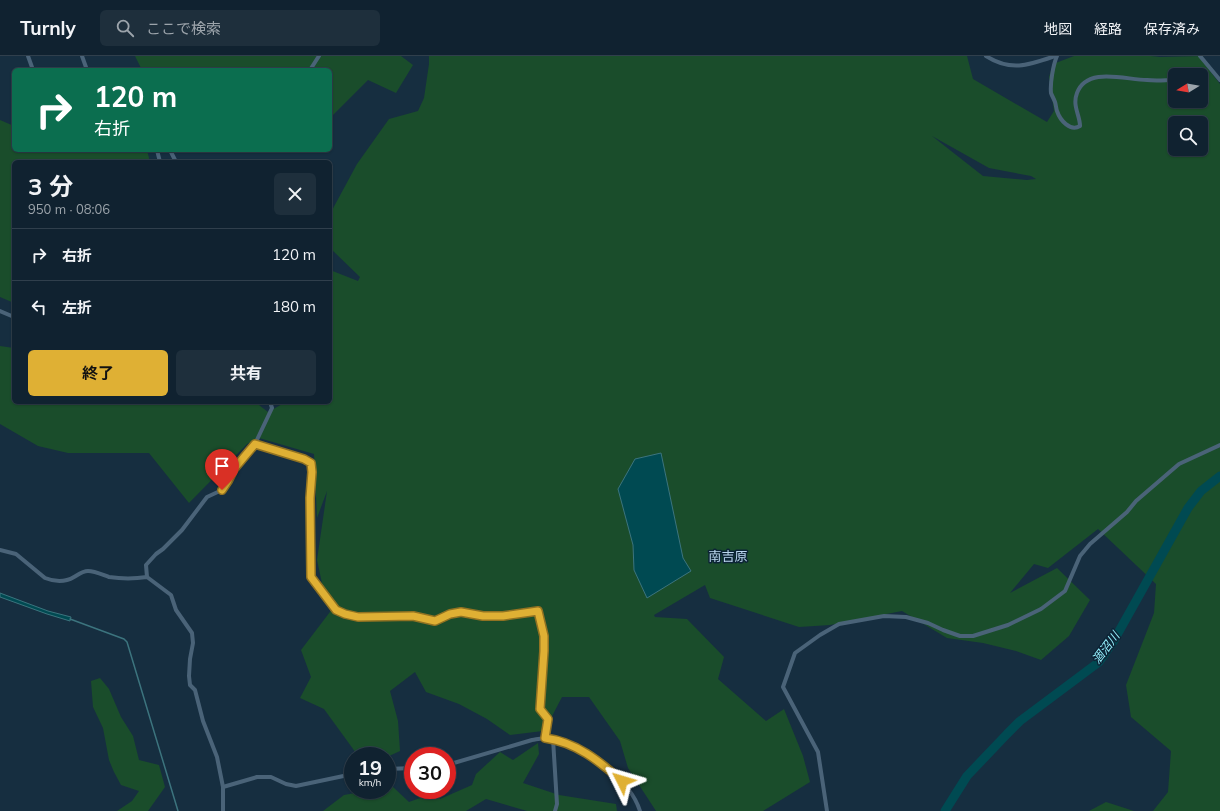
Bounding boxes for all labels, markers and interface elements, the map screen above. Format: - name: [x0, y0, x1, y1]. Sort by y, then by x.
- search box: [100, 10, 380, 46]
- text: Turnly: [20, 16, 76, 40]
- icon: search: [114, 17, 136, 39]
- text: ここで検索: [146, 19, 221, 38]
- text: 地図: [1044, 20, 1072, 38]
- text: 経路: [1094, 20, 1122, 38]
- text: 保存済み: [1144, 20, 1200, 38]
- north arrow: [1168, 68, 1208, 108]
- map controls: [1168, 68, 1208, 156]
- text: 120 m: [94, 79, 177, 114]
- icon: right: [28, 84, 80, 136]
- button: search: [1168, 116, 1208, 156]
- text: 右折: [94, 117, 130, 140]
- text: 3 分: [28, 171, 73, 201]
- button: close: [274, 173, 316, 215]
- text: 950 m · 08:06: [28, 201, 110, 217]
- icon: right: [28, 244, 50, 266]
- text: 120 m: [272, 245, 316, 264]
- text: 右折: [62, 246, 92, 265]
- icon: left: [28, 296, 50, 318]
- text: 180 m: [272, 297, 316, 316]
- text: 左折: [62, 298, 92, 317]
- button: 終了: [28, 350, 168, 396]
- button: 共有: [176, 350, 316, 396]
- pin: [205, 449, 239, 490]
- icon: arrive: [211, 455, 233, 477]
- district label: 南吉原: [708, 548, 748, 564]
- water label: 涸沼川: [1089, 627, 1124, 667]
- speed limit sign: 30: [404, 747, 456, 799]
- text: 19: [358, 755, 382, 780]
- position arrow: [601, 760, 643, 802]
- text: km/h: [359, 776, 381, 789]

